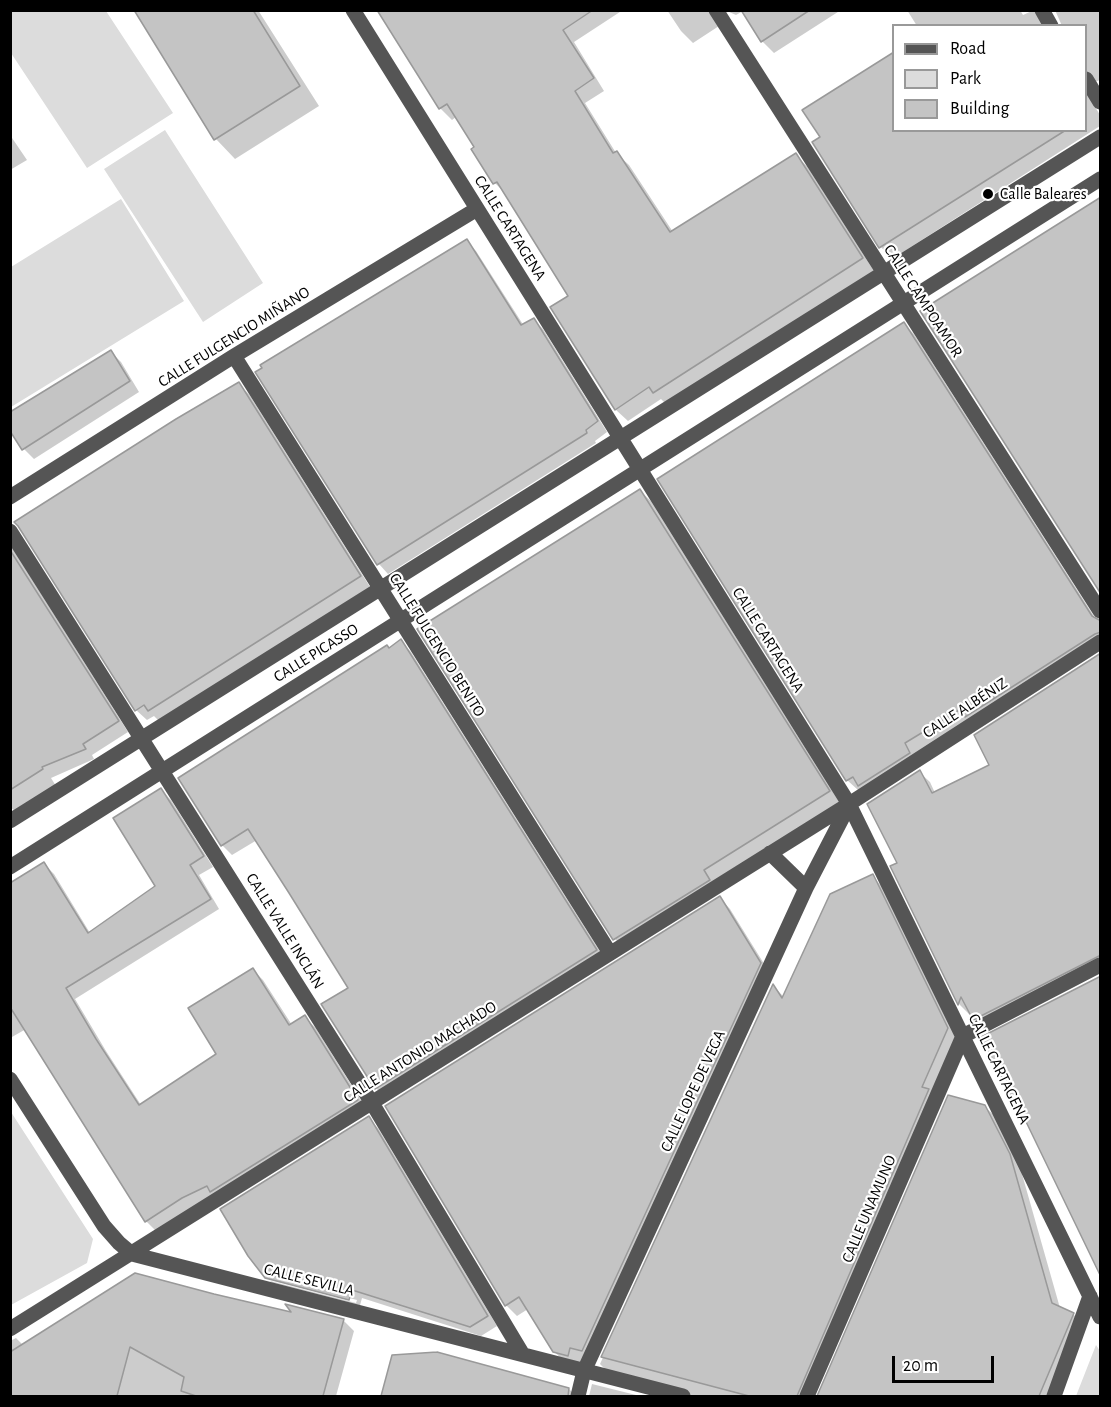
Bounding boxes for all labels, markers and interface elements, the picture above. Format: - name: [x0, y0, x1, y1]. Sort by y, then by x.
- legend: [892, 24, 1087, 132]
- text: Road: [950, 40, 986, 58]
- text: Park: [950, 70, 981, 88]
- text: Building: [950, 100, 1009, 118]
- street label: CALLE CARTAGENA: [470, 172, 550, 284]
- place label: Calle Baleares: [1000, 184, 1087, 204]
- marker: Calle Baleares: [981, 187, 995, 201]
- street label: CALLE CAMPOAMOR: [879, 241, 967, 361]
- street label: CALLE FULGENCIO MIÑANO: [155, 282, 313, 392]
- street label: CALLE FULGENCIO BENITO: [385, 570, 489, 720]
- street label: CALLE CARTAGENA: [728, 584, 808, 696]
- street label: CALLE PICASSO: [270, 619, 362, 687]
- street label: CALLE ALBÉNIZ: [919, 674, 1011, 742]
- street label: CALLE VALLE INCLÁN: [242, 870, 328, 992]
- street label: CALLE ANTONIO MACHADO: [340, 997, 500, 1107]
- street label: CALLE CARTAGENA: [964, 1011, 1034, 1127]
- street label: CALLE LOPE DE VEGA: [656, 1027, 730, 1155]
- street label: CALLE UNAMUNO: [838, 1152, 900, 1266]
- street label: CALLE SEVILLA: [262, 1260, 356, 1300]
- scale bar: [895, 1344, 997, 1382]
- text: 20 m: [903, 1357, 938, 1375]

